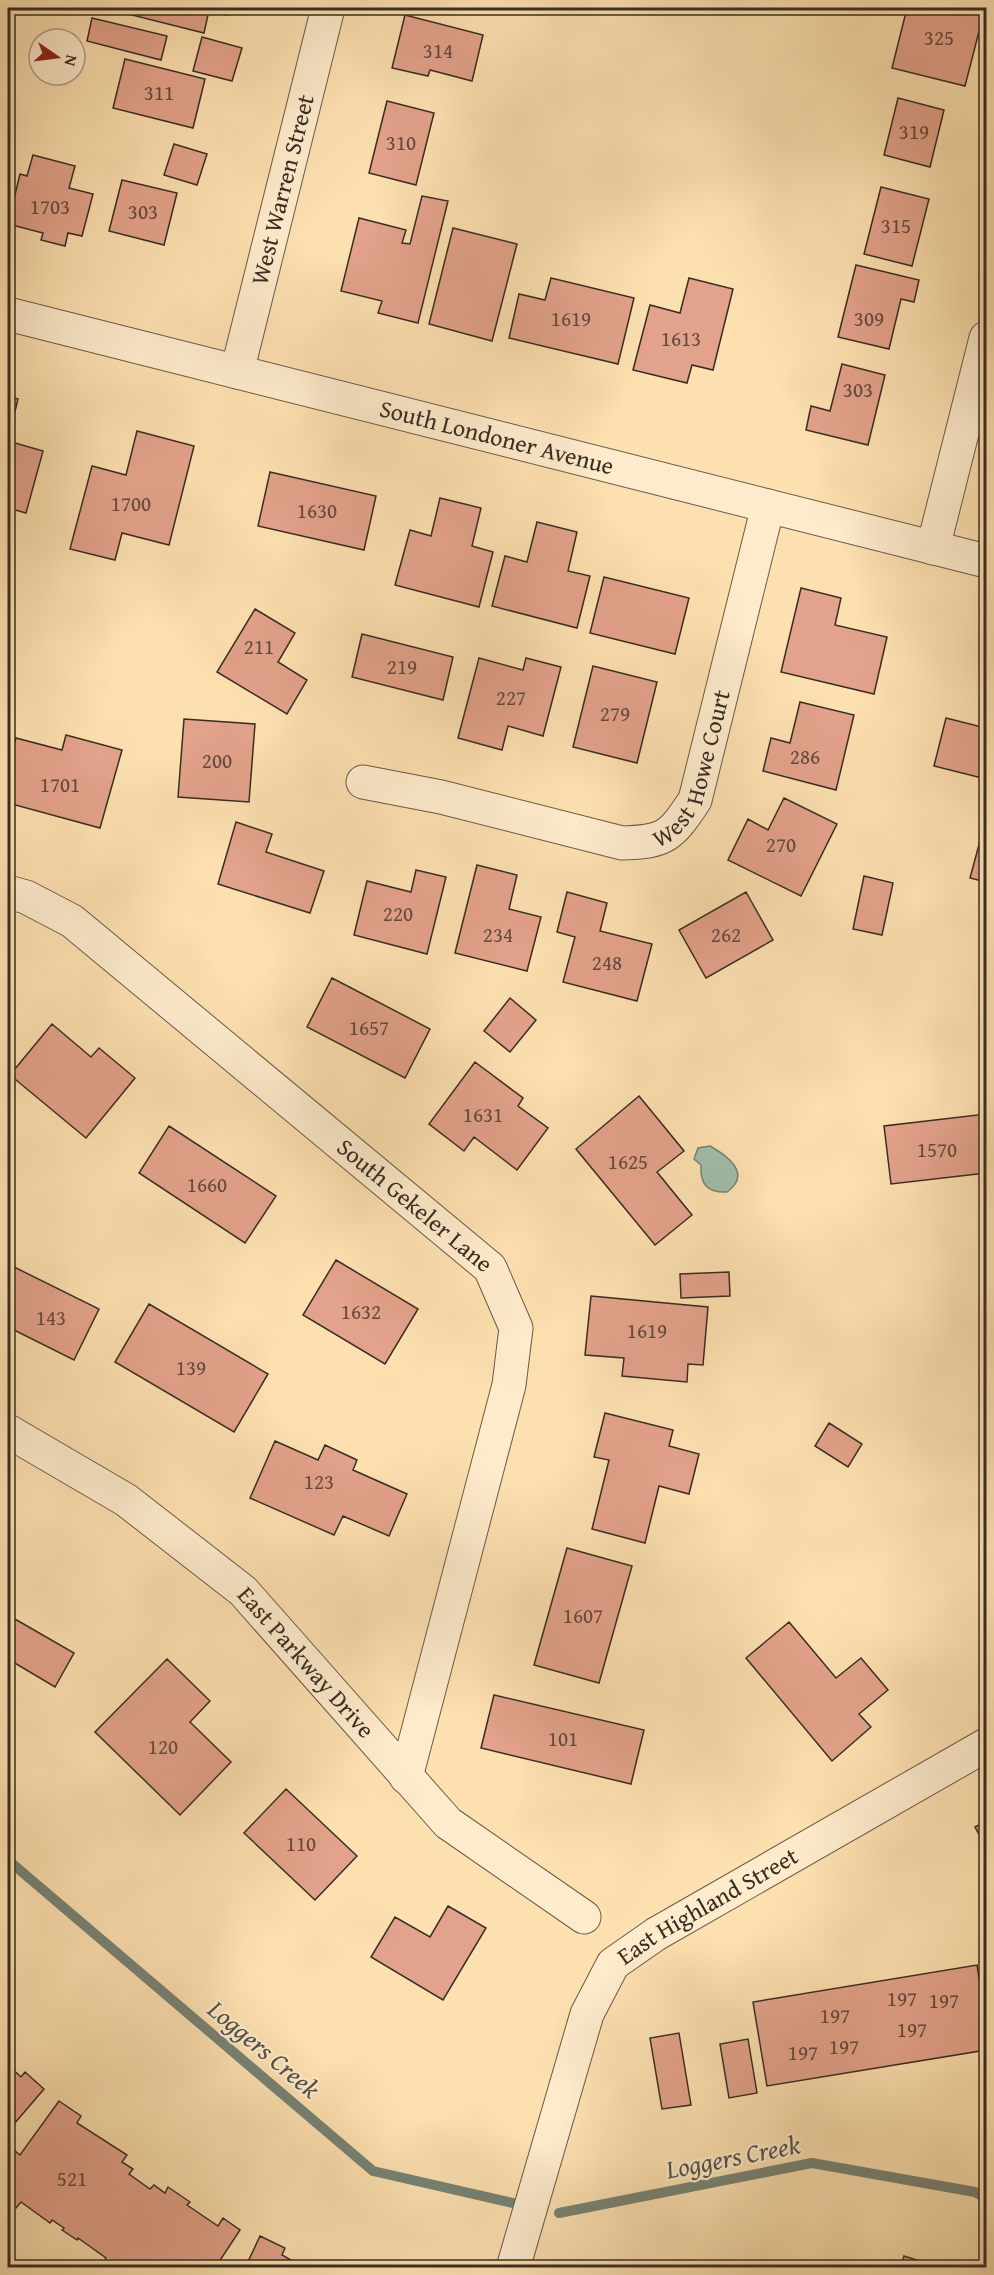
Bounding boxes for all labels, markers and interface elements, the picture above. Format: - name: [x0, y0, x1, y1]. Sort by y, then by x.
- house number: 325: [924, 22, 954, 53]
- north arrow: [27, 27, 87, 87]
- house number: 314: [423, 35, 453, 66]
- text: N: [59, 53, 84, 69]
- house number: 311: [144, 77, 174, 108]
- street label: West Warren Street: [241, 90, 323, 288]
- house number: 319: [899, 116, 929, 147]
- house number: 310: [386, 127, 416, 158]
- house number: 1703: [30, 191, 70, 222]
- house number: 303: [128, 196, 158, 227]
- house number: 315: [881, 210, 911, 241]
- house number: 1619: [551, 303, 591, 334]
- house number: 309: [854, 303, 884, 334]
- house number: 1613: [661, 323, 701, 354]
- house number: 303: [843, 374, 873, 405]
- street label: South Londoner Avenue: [376, 391, 618, 483]
- house number: 1700: [111, 488, 151, 519]
- house number: 1630: [297, 495, 337, 526]
- house number: 211: [244, 631, 274, 662]
- house number: 219: [387, 651, 417, 682]
- house number: 227: [496, 682, 526, 713]
- street label: West Howe Court: [646, 686, 739, 856]
- house number: 279: [600, 698, 630, 729]
- house number: 286: [790, 741, 820, 772]
- house number: 200: [202, 745, 232, 776]
- house number: 1701: [40, 769, 80, 800]
- house number: 270: [766, 829, 796, 860]
- house number: 220: [383, 898, 413, 929]
- house number: 234: [483, 919, 513, 950]
- house number: 262: [711, 919, 741, 950]
- house number: 248: [592, 947, 622, 978]
- house number: 1657: [349, 1012, 389, 1043]
- house number: 1631: [463, 1099, 503, 1130]
- street label: South Gekeler Lane: [329, 1130, 501, 1280]
- house number: 1570: [917, 1134, 957, 1165]
- house number: 1625: [608, 1146, 648, 1177]
- house number: 1660: [187, 1169, 227, 1200]
- house number: 1632: [341, 1296, 381, 1327]
- house number: 143: [36, 1302, 66, 1333]
- house number: 1619: [627, 1315, 667, 1346]
- house number: 139: [176, 1352, 206, 1383]
- house number: 123: [304, 1466, 334, 1497]
- street label: East Parkway Drive: [230, 1578, 383, 1746]
- house number: 1607: [563, 1600, 603, 1631]
- house number: 101: [548, 1723, 578, 1754]
- house number: 120: [148, 1731, 178, 1762]
- house number: 110: [286, 1828, 316, 1859]
- street label: East Highland Street: [610, 1838, 805, 1973]
- house number: 197: [887, 1983, 917, 2014]
- house number: 197: [929, 1985, 959, 2016]
- water label: Loggers Creek: [199, 1989, 329, 2107]
- house number: 197: [820, 2000, 850, 2031]
- house number: 197: [897, 2014, 927, 2045]
- house number: 197: [829, 2031, 859, 2062]
- house number: 197: [788, 2037, 818, 2068]
- water label: Loggers Creek: [661, 2124, 804, 2189]
- house number: 521: [57, 2163, 87, 2194]

